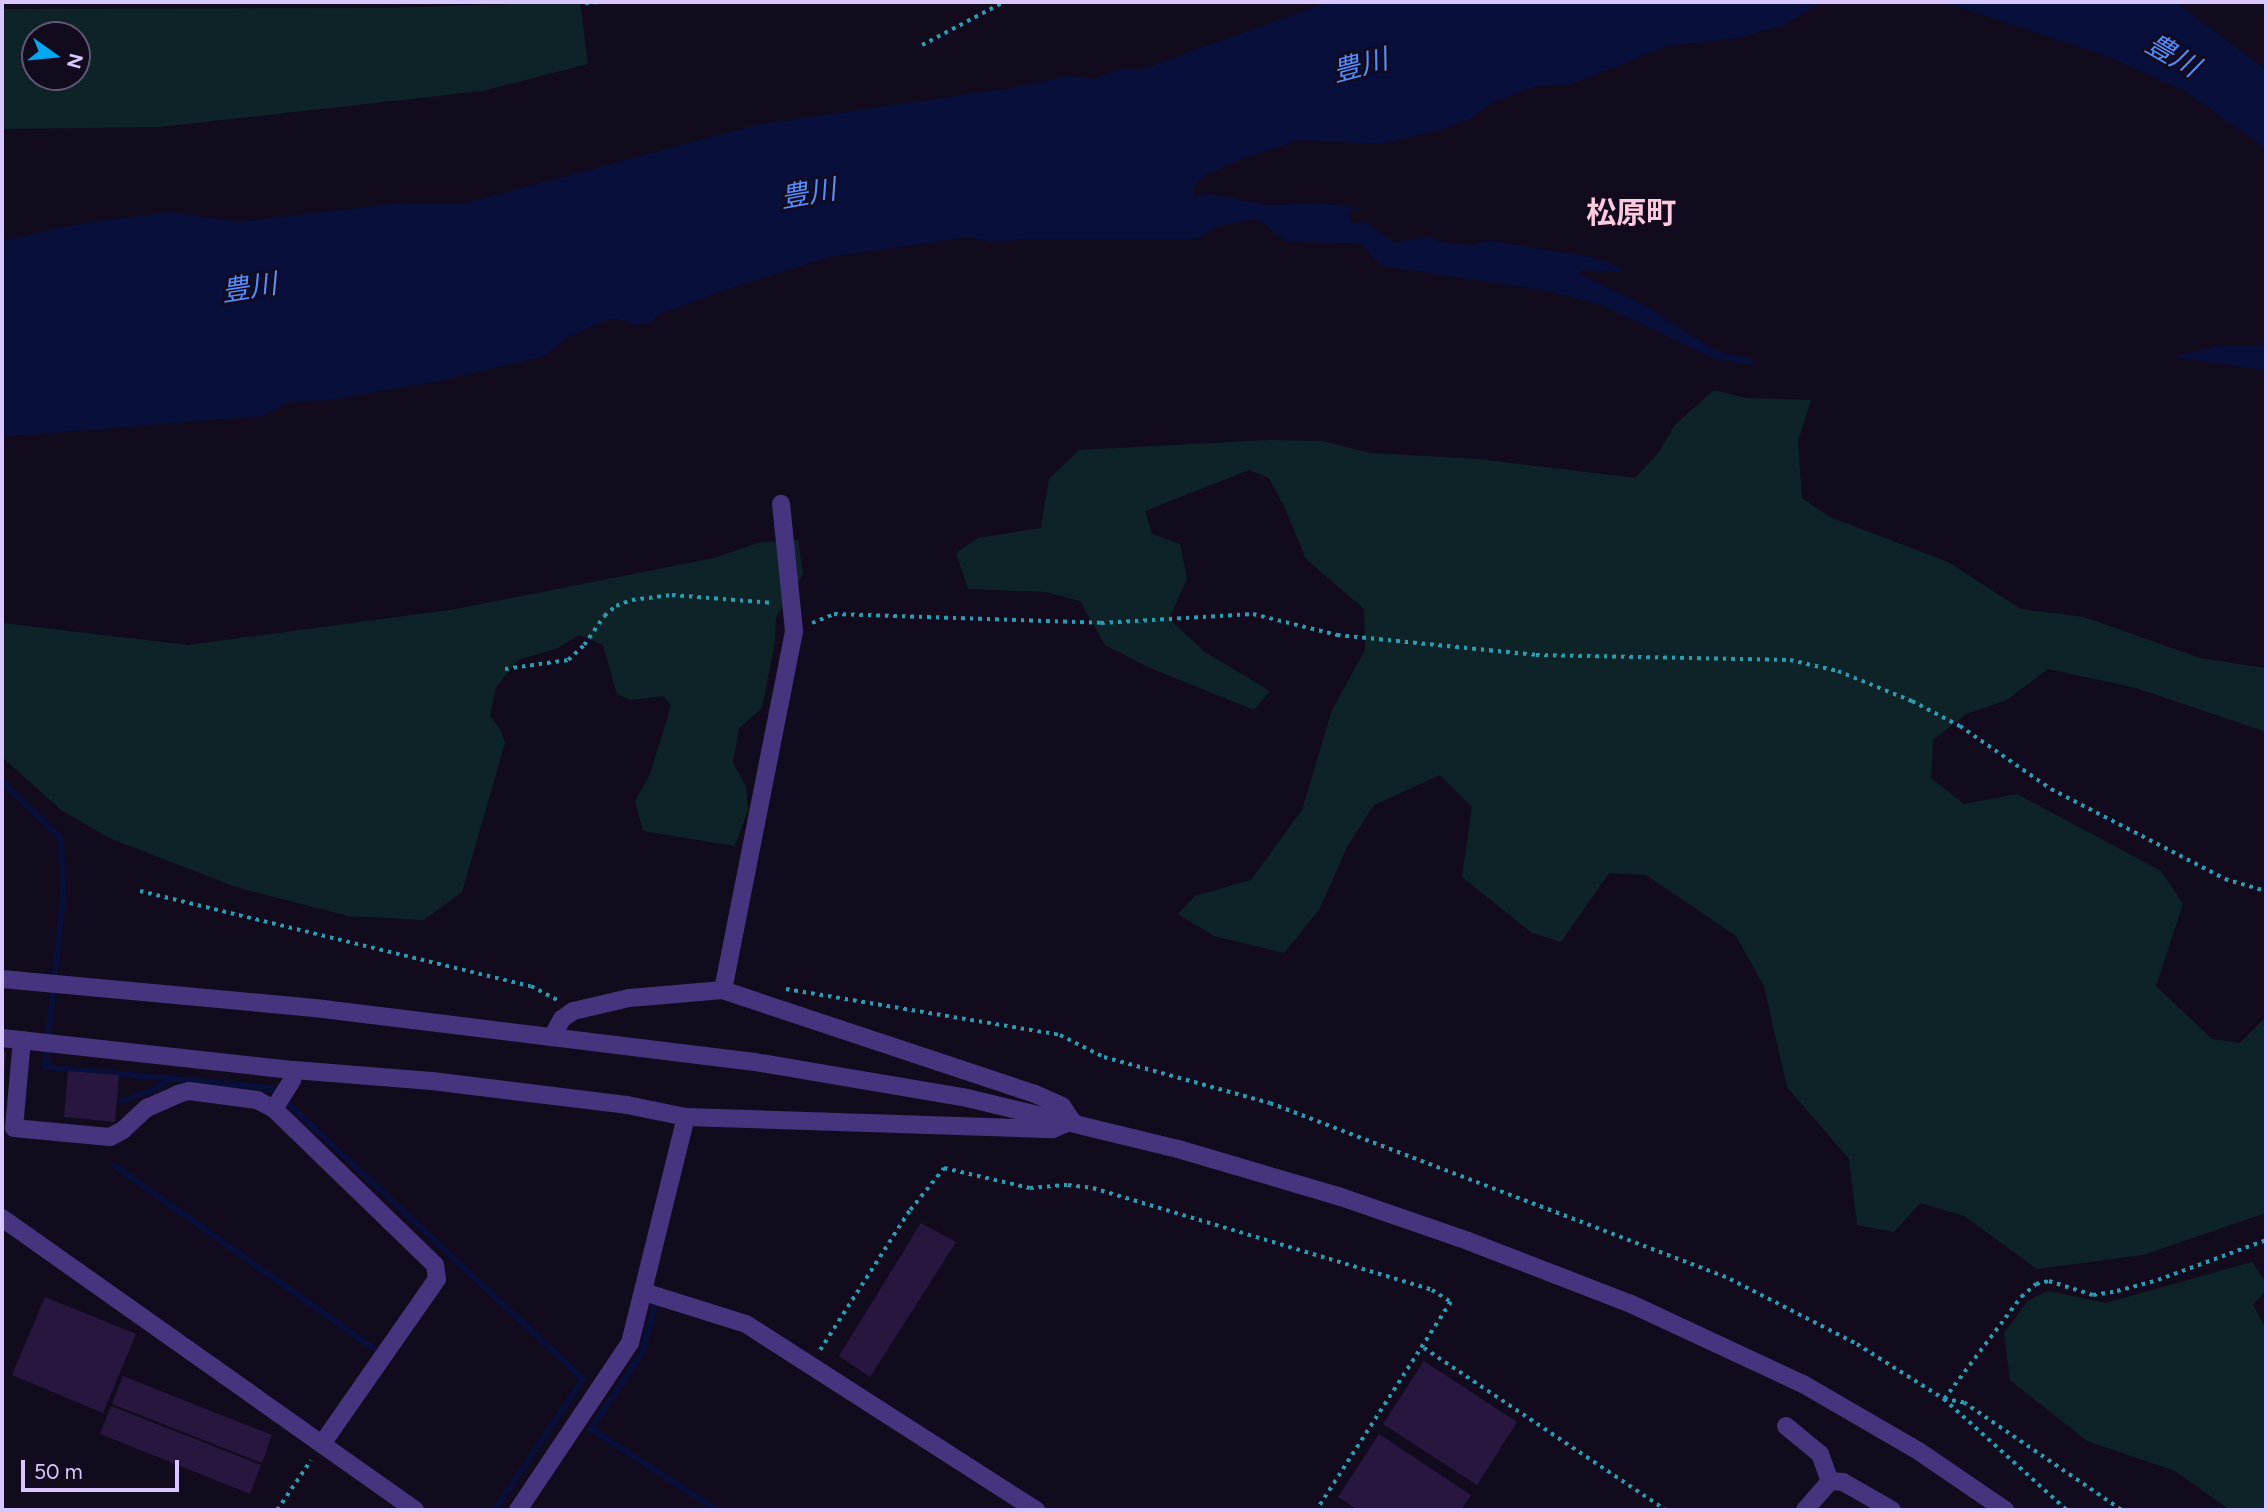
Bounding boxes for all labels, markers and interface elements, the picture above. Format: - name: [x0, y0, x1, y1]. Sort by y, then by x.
- north arrow: [21, 21, 91, 91]
- water label: 豊川: [2140, 26, 2206, 84]
- water label: 豊川: [1329, 42, 1391, 88]
- text: N: [62, 51, 88, 71]
- water label: 豊川: [778, 172, 838, 214]
- district label: 松原町: [1586, 195, 1676, 231]
- water label: 豊川: [219, 266, 279, 308]
- scale bar: [24, 1446, 182, 1490]
- text: 50 m: [34, 1459, 83, 1484]

